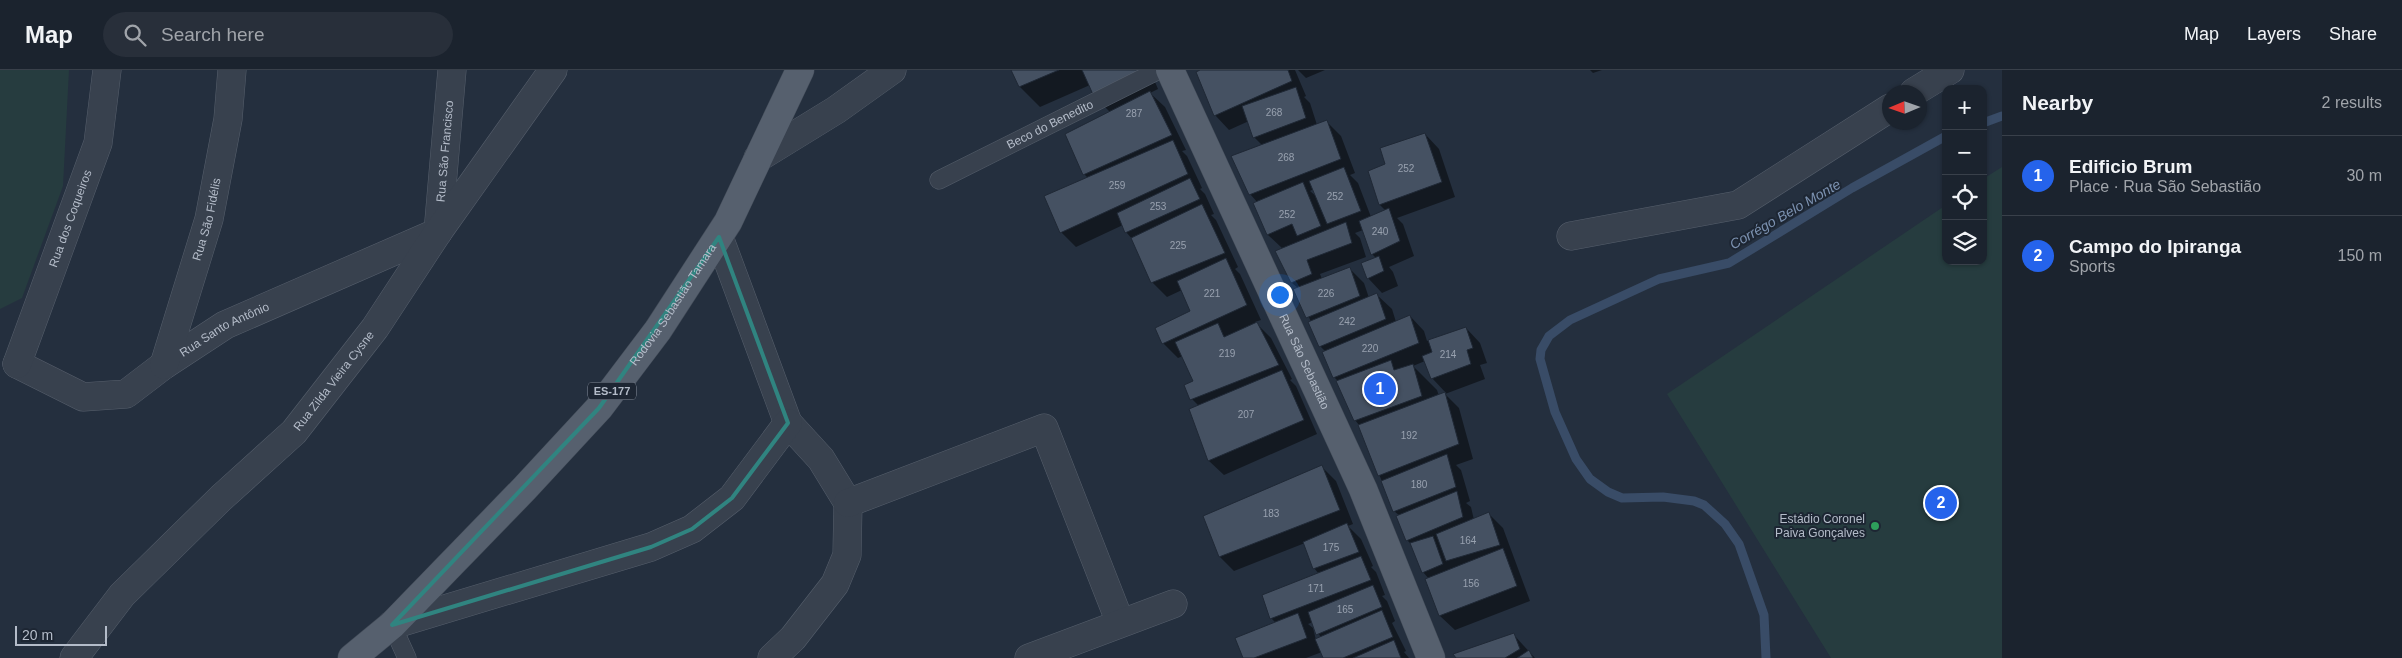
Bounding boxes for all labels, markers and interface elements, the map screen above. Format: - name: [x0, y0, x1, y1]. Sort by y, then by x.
- search box: [103, 12, 453, 57]
- text: Map: [25, 21, 73, 48]
- icon: search: [121, 21, 149, 49]
- text: Search here: [161, 24, 265, 45]
- text: Map: [2184, 24, 2219, 44]
- text: Layers: [2247, 24, 2301, 44]
- text: Share: [2329, 24, 2377, 44]
- north arrow: [1882, 85, 1927, 130]
- map controls: [1942, 85, 1987, 265]
- button: +: [1942, 85, 1987, 130]
- text: Nearby: [2022, 91, 2093, 114]
- text: 2 results: [2322, 94, 2382, 111]
- street label: Beco do Benedito: [1004, 97, 1096, 152]
- street label: Rua São Francisco: [434, 100, 456, 203]
- house number: 268: [1266, 107, 1283, 118]
- house number: 287: [1126, 108, 1143, 119]
- button: −: [1942, 130, 1987, 175]
- house number: 268: [1278, 152, 1295, 163]
- text: Edificio Brum: [2069, 156, 2193, 177]
- house number: 252: [1398, 163, 1415, 174]
- text: 1: [2034, 167, 2042, 184]
- text: 30 m: [2346, 167, 2382, 184]
- street label: Rua dos Coqueiros: [46, 168, 95, 269]
- button: locate: [1942, 175, 1987, 220]
- water label: Corrégo Belo Monte: [1727, 176, 1843, 252]
- street label: Rua São Fidélis: [190, 177, 224, 262]
- text: Place · Rua São Sebastião: [2069, 178, 2261, 195]
- house number: 259: [1109, 180, 1126, 191]
- house number: 252: [1327, 191, 1344, 202]
- house number: 253: [1150, 201, 1167, 212]
- house number: 252: [1279, 209, 1296, 220]
- button: layers: [1942, 220, 1987, 265]
- house number: 240: [1372, 226, 1389, 237]
- text: Campo do Ipiranga: [2069, 236, 2241, 257]
- house number: 225: [1170, 240, 1187, 251]
- street label: Rodovia Sebastião Tamara: [627, 241, 719, 368]
- text: 2: [2034, 247, 2042, 264]
- text: 150 m: [2338, 247, 2382, 264]
- text: Sports: [2069, 258, 2115, 275]
- your location: [1267, 282, 1293, 308]
- house number: 221: [1204, 288, 1221, 299]
- house number: 226: [1318, 288, 1335, 299]
- street label: Rua Santo Antônio: [177, 299, 272, 360]
- street label: Rua São Sebastião: [1276, 312, 1332, 412]
- house number: 242: [1339, 316, 1356, 327]
- street label: Rua Zilda Vieira Cysne: [291, 328, 377, 434]
- house number: 220: [1362, 343, 1379, 354]
- house number: 219: [1219, 348, 1236, 359]
- house number: 214: [1440, 349, 1457, 360]
- pin: 1: [1364, 370, 1396, 408]
- road number: ES-177: [588, 382, 636, 400]
- house number: 207: [1238, 409, 1255, 420]
- house number: 192: [1401, 430, 1418, 441]
- house number: 180: [1411, 479, 1428, 490]
- pin: 2: [1925, 484, 1957, 522]
- house number: 183: [1263, 508, 1280, 519]
- place label: Estádio Coronel Paiva Gonçalves: [1775, 512, 1865, 540]
- marker: Estádio Coronel Paiva Gonçalves: [1869, 520, 1881, 532]
- house number: 164: [1460, 535, 1477, 546]
- house number: 175: [1323, 542, 1340, 553]
- house number: 156: [1463, 578, 1480, 589]
- house number: 171: [1308, 583, 1325, 594]
- house number: 165: [1337, 604, 1354, 615]
- scale bar: [15, 623, 108, 646]
- text: 20 m: [22, 627, 53, 643]

